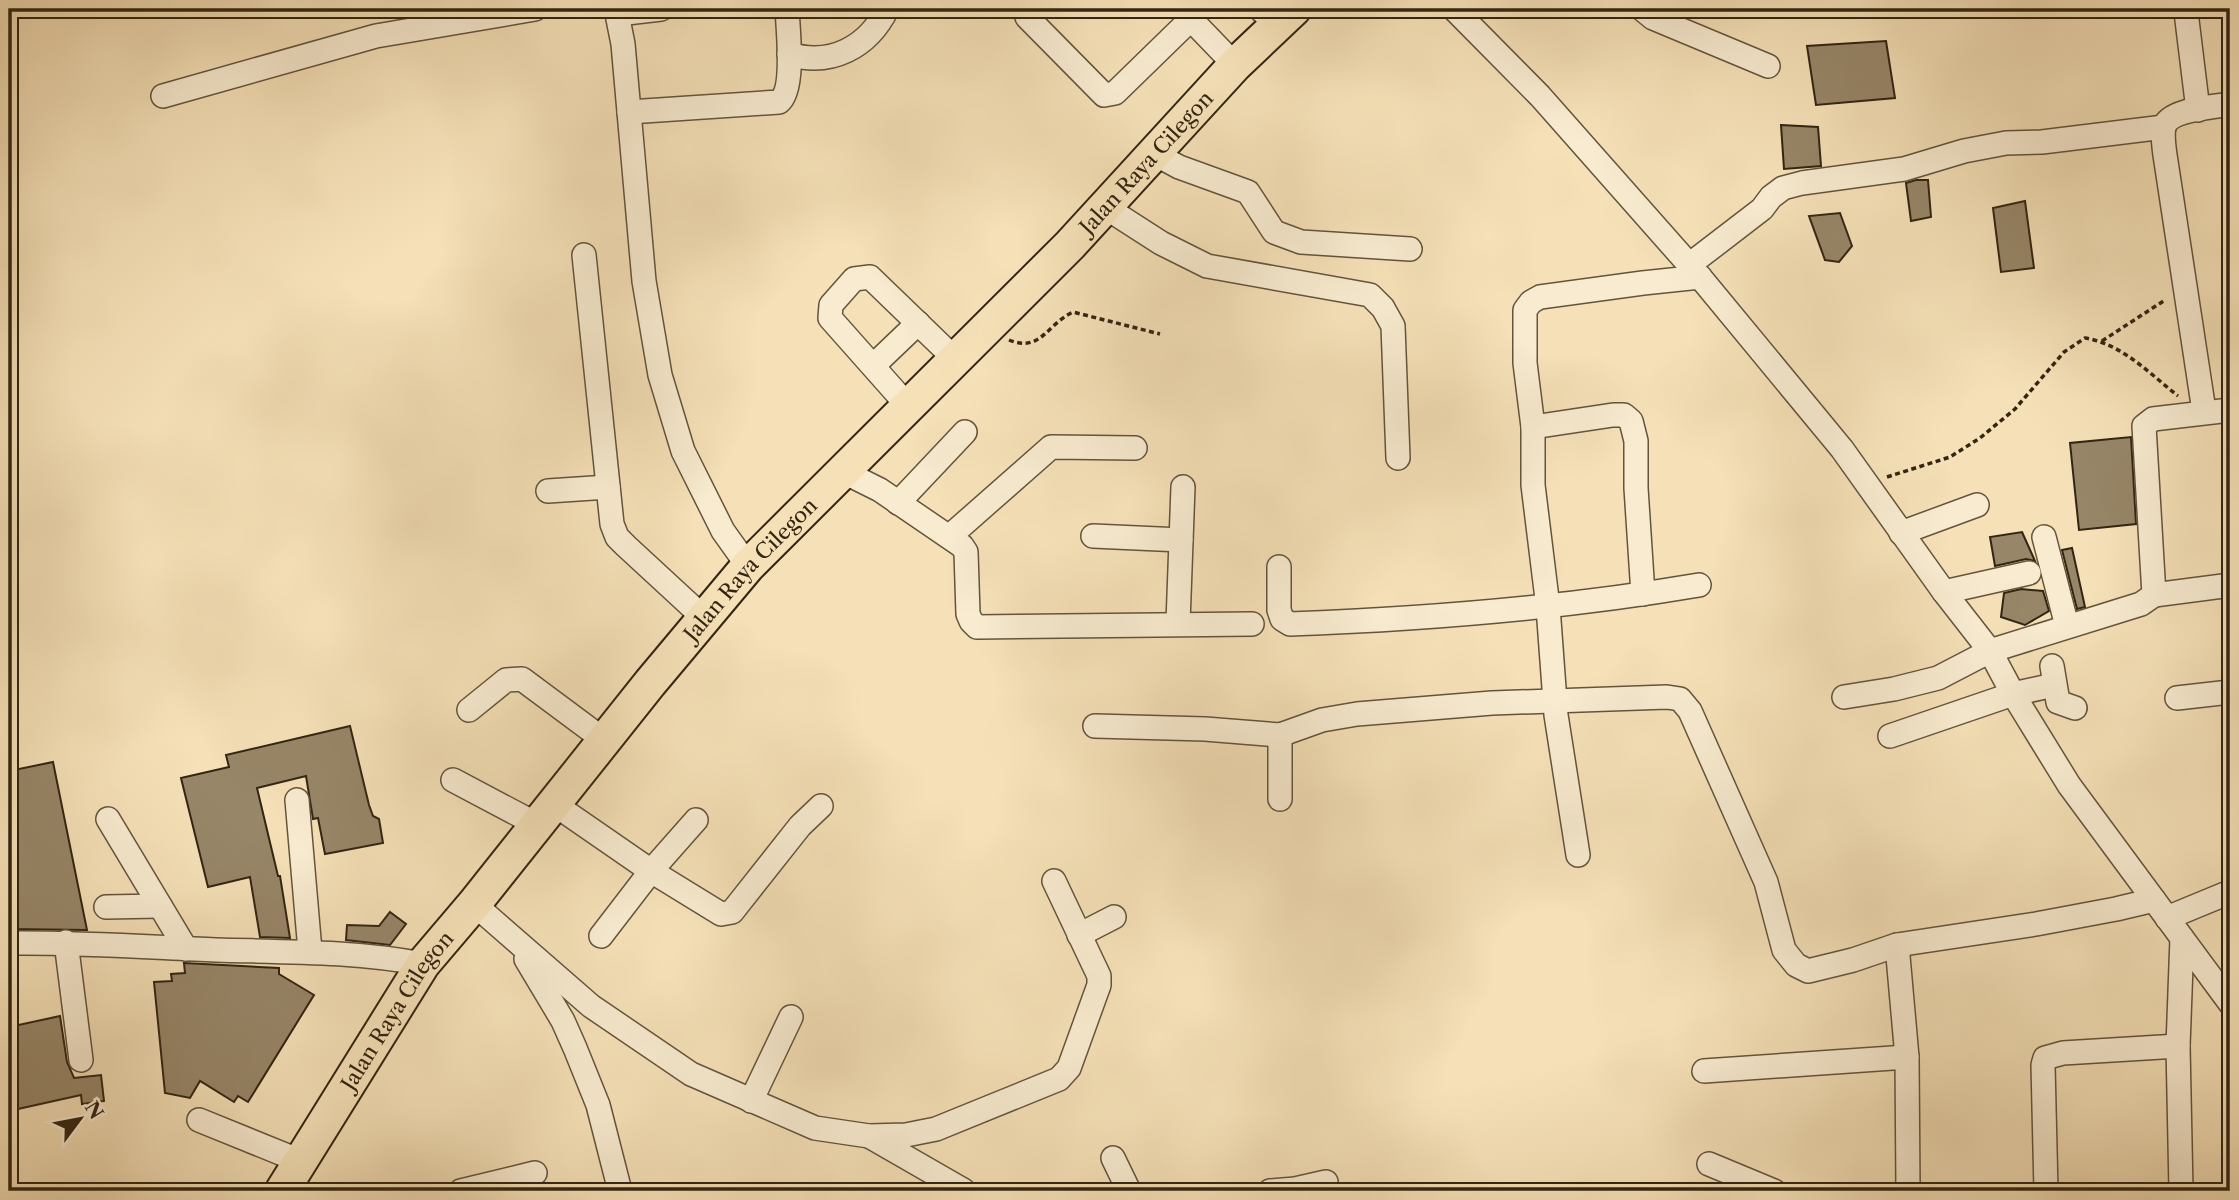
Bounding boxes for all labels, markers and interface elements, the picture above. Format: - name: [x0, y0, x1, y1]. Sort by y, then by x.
- street label: Jalan Raya Cilegon: [1072, 85, 1218, 241]
- street label: Jalan Raya Cilegon: [676, 492, 822, 648]
- street label: Jalan Raya Cilegon: [334, 926, 458, 1097]
- north arrow: [46, 1084, 116, 1154]
- text: N: [80, 1097, 108, 1123]

